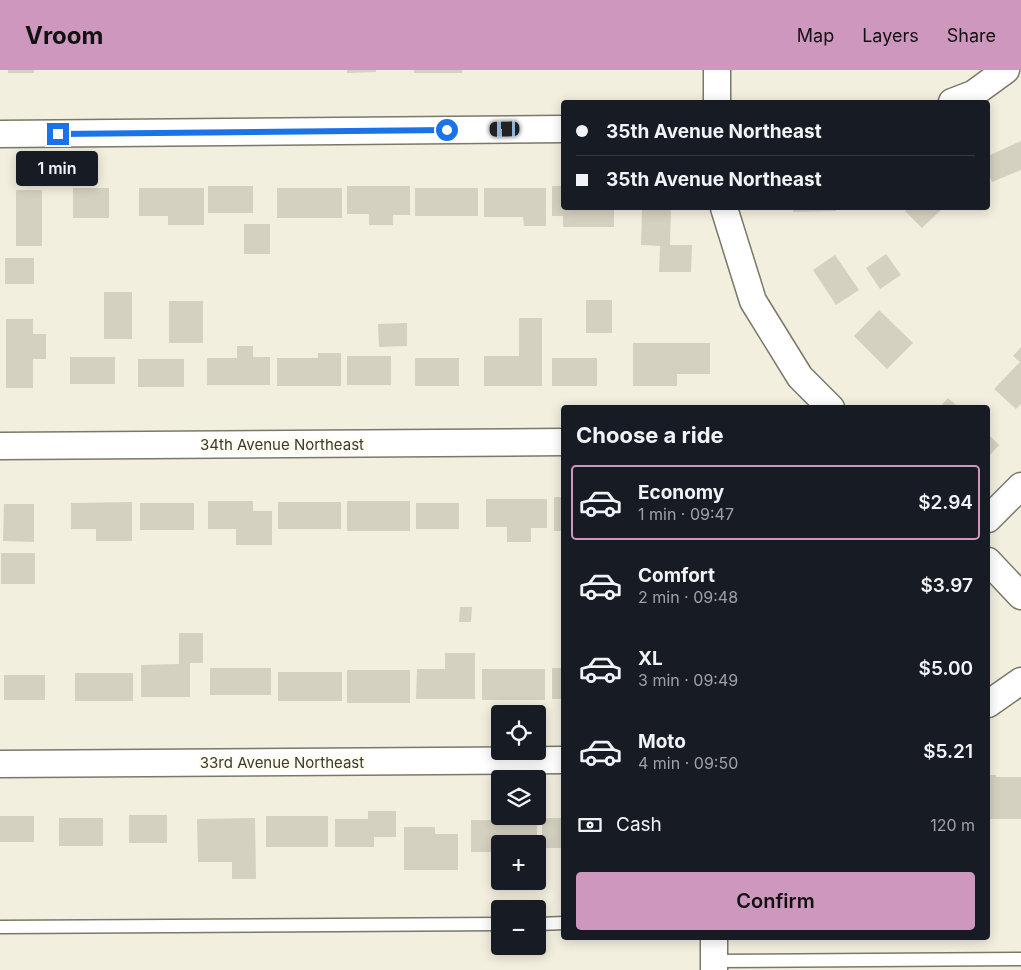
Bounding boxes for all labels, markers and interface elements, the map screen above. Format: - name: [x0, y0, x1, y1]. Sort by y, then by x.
- text: Vroom: [25, 21, 103, 50]
- text: Map: [797, 25, 834, 46]
- text: Layers: [862, 25, 919, 46]
- text: Share: [947, 25, 996, 46]
- route start: [436, 119, 458, 141]
- text: 35th Avenue Northeast: [606, 120, 822, 143]
- car: [489, 121, 520, 137]
- route end: [47, 123, 69, 145]
- callout: 1 min: [17, 152, 99, 186]
- text: 1 min: [37, 158, 77, 178]
- text: 35th Avenue Northeast: [606, 168, 822, 191]
- text: Choose a ride: [576, 422, 724, 448]
- street label: 34th Avenue Northeast: [200, 435, 364, 454]
- icon: car: [578, 480, 623, 525]
- text: Economy: [638, 481, 724, 504]
- text: $2.94: [918, 491, 973, 514]
- text: 1 min · 09:47: [638, 504, 734, 524]
- icon: car: [578, 563, 623, 608]
- text: Comfort: [638, 564, 715, 587]
- text: $3.97: [920, 574, 973, 597]
- text: 2 min · 09:48: [638, 587, 738, 607]
- icon: car: [578, 646, 623, 691]
- text: XL: [638, 647, 663, 670]
- text: $5.00: [919, 657, 973, 680]
- text: 3 min · 09:49: [638, 670, 738, 690]
- map controls: [491, 705, 546, 955]
- button: locate: [491, 705, 546, 760]
- icon: car: [578, 729, 623, 774]
- text: Moto: [638, 730, 686, 753]
- text: $5.21: [923, 740, 973, 763]
- street label: 33rd Avenue Northeast: [200, 753, 364, 772]
- text: 4 min · 09:50: [638, 753, 738, 773]
- button: layers: [491, 770, 546, 825]
- icon: cash: [576, 811, 604, 839]
- text: Cash: [616, 813, 662, 836]
- text: 120 m: [930, 815, 975, 835]
- button: +: [491, 835, 546, 890]
- button: Confirm: [576, 872, 975, 930]
- button: −: [491, 900, 546, 955]

